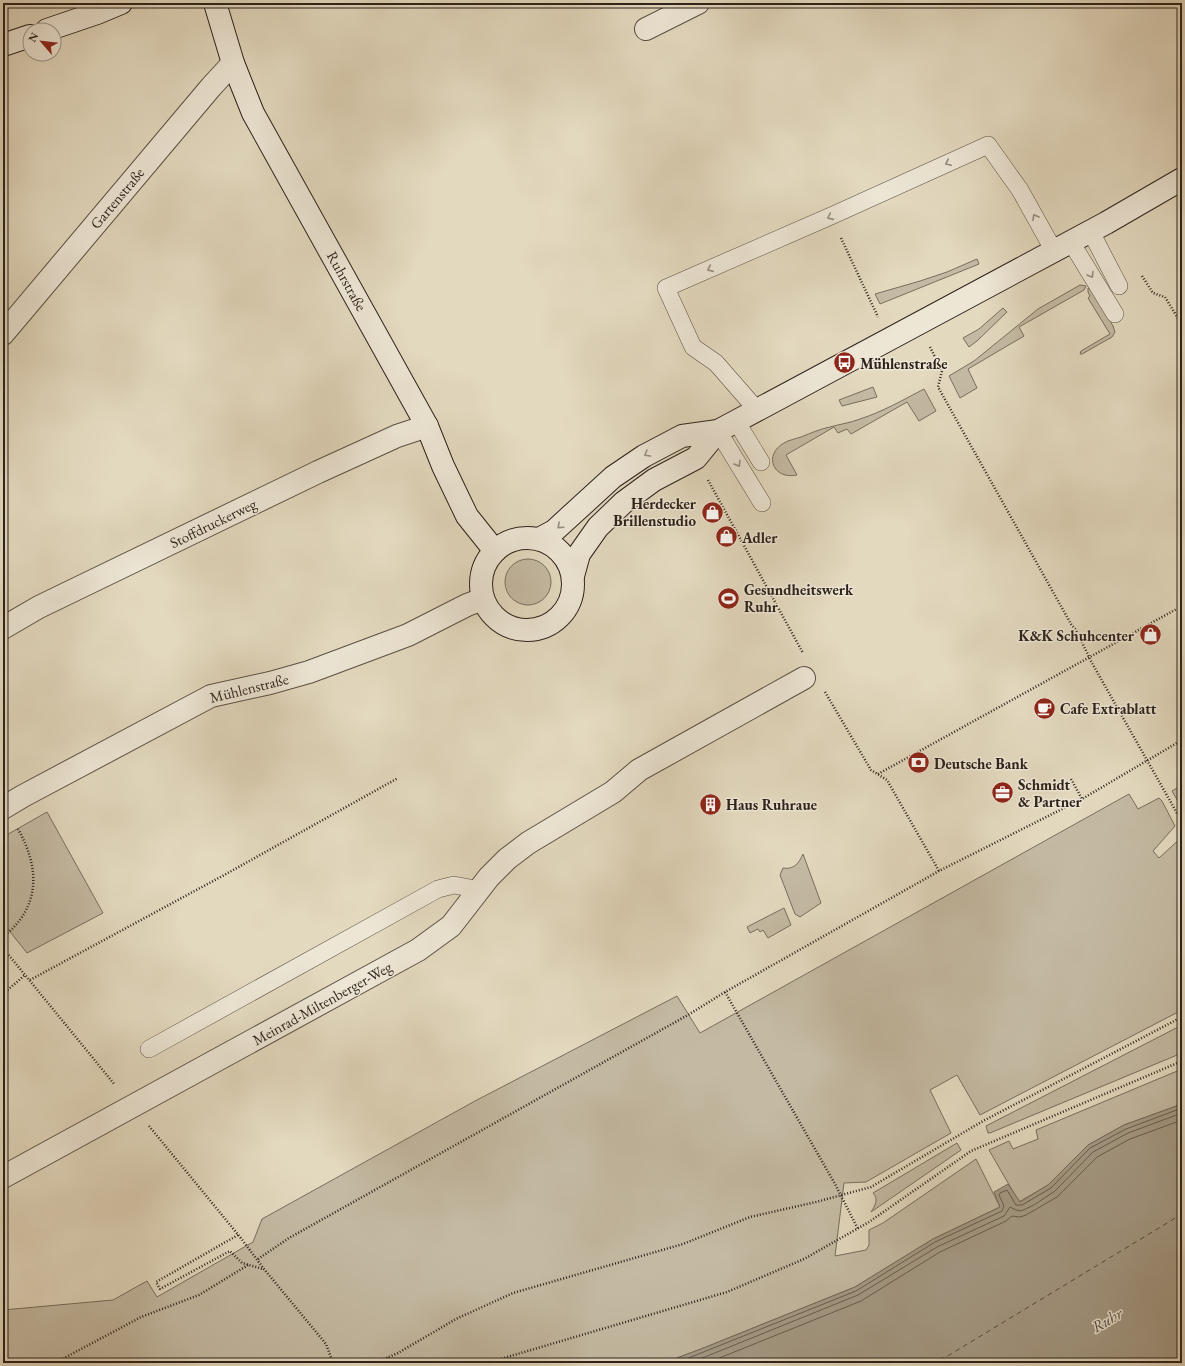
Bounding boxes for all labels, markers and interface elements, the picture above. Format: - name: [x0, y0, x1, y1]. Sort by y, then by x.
- north arrow: [22, 22, 62, 62]
- text: N: [25, 30, 41, 45]
- one-way arrow: [944, 158, 952, 166]
- street label: Gartenstraße: [86, 163, 148, 233]
- one-way arrow: [826, 212, 834, 220]
- one-way arrow: [1033, 214, 1040, 221]
- street label: Ruhrstraße: [323, 248, 371, 314]
- one-way arrow: [707, 264, 715, 272]
- one-way arrow: [1087, 271, 1094, 278]
- bus stop icon: Mühlenstraße: [832, 350, 858, 376]
- place label: Mühlenstraße: [860, 354, 948, 373]
- one-way arrow: [644, 450, 652, 457]
- one-way arrow: [733, 460, 741, 467]
- street label: Stoffdruckerweg: [167, 494, 260, 552]
- place label: Herdecker Brillenstudio: [613, 494, 697, 530]
- shop icon: Herdecker Brillenstudio: [699, 499, 725, 525]
- one-way arrow: [558, 521, 565, 528]
- shop icon: Adler: [713, 524, 739, 550]
- place label: Adler: [741, 528, 778, 547]
- place label: Gesundheitswerk Ruhr: [744, 580, 854, 616]
- sports icon: Gesundheitswerk Ruhr: [716, 585, 742, 611]
- shop icon: K&K Schuhcenter: [1137, 622, 1163, 648]
- place label: K&K Schuhcenter: [1018, 626, 1135, 645]
- street label: Mühlenstraße: [208, 669, 290, 707]
- cafe icon: Cafe Extrablatt: [1032, 695, 1058, 721]
- place label: Cafe Extrablatt: [1060, 699, 1157, 718]
- bank icon: Deutsche Bank: [906, 750, 932, 776]
- place label: Deutsche Bank: [934, 754, 1029, 773]
- place label: Schmidt & Partner: [1018, 775, 1082, 811]
- office icon: Schmidt & Partner: [990, 780, 1016, 806]
- building icon: Haus Ruhraue: [698, 791, 724, 817]
- place label: Haus Ruhraue: [726, 795, 817, 814]
- street label: Meinrad-Miltenberger-Weg: [249, 957, 395, 1049]
- water label: Ruhr: [1088, 1302, 1127, 1337]

